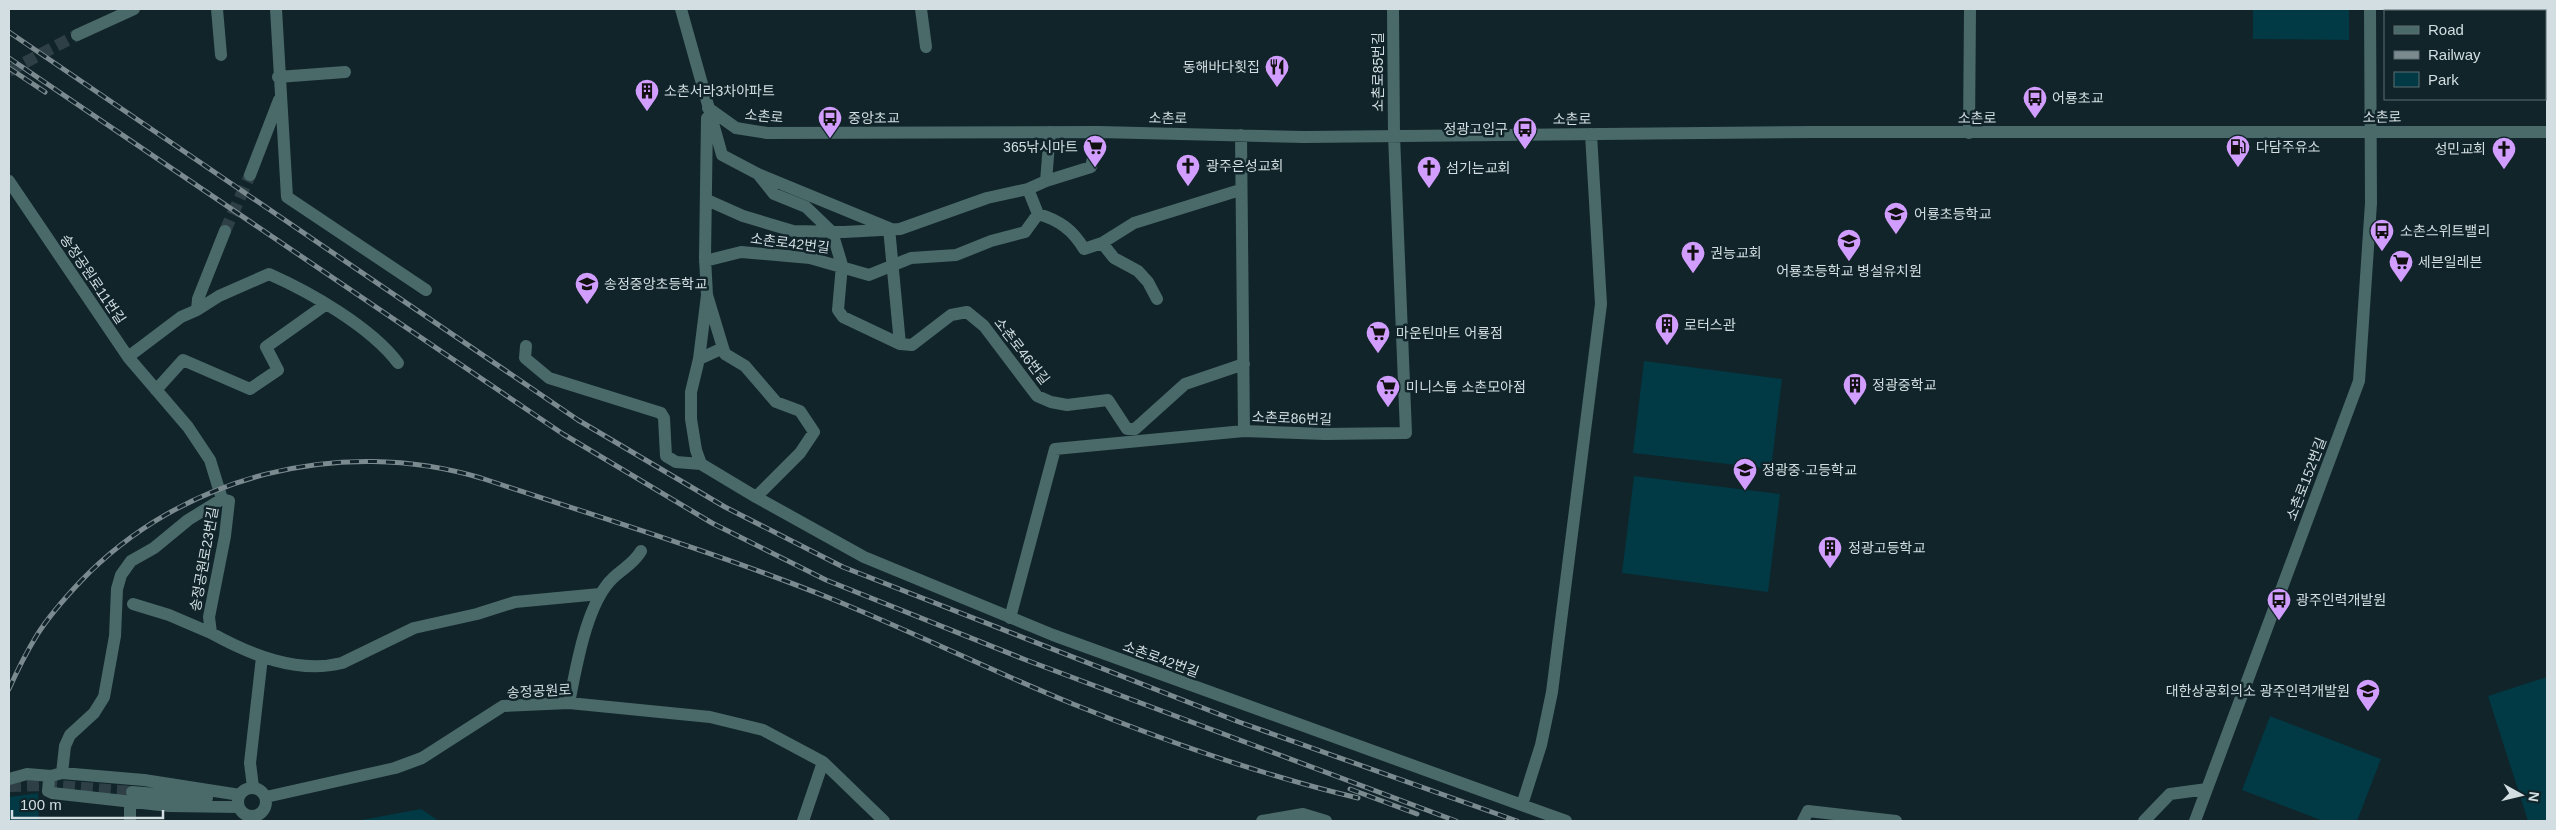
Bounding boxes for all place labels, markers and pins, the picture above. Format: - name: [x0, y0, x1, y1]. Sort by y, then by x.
- restaurant icon: 동해바다횟집: [1264, 54, 1290, 88]
- place label: 동해바다횟집: [1183, 59, 1260, 75]
- building icon: 소촌서라3차아파트: [634, 78, 660, 112]
- place label: 소촌서라3차아파트: [664, 83, 775, 99]
- bus stop icon: 어룡초교: [2022, 85, 2048, 119]
- place label: 어룡초교: [2052, 90, 2104, 106]
- bus stop icon: 중앙초교: [817, 105, 843, 139]
- place label: 중앙초교: [848, 110, 900, 126]
- bus stop icon: 정광고입구: [1512, 116, 1538, 150]
- place label: 정광고입구: [1444, 121, 1508, 137]
- supermarket icon: 365낚시마트: [1082, 134, 1108, 168]
- fuel station icon: 다담주유소: [2225, 134, 2251, 168]
- church icon: 성민교회: [2491, 136, 2517, 170]
- place label: 365낚시마트: [1003, 139, 1078, 155]
- place label: 다담주유소: [2256, 139, 2321, 155]
- place label: 성민교회: [2434, 141, 2486, 157]
- church icon: 광주은성교회: [1175, 153, 1201, 187]
- church icon: 섬기는교회: [1416, 155, 1442, 189]
- place label: 광주은성교회: [1206, 158, 1283, 174]
- place label: 섬기는교회: [1446, 160, 1510, 176]
- school or university icon: 어룡초등학교: [1883, 201, 1909, 235]
- place label: 어룡초등학교: [1914, 206, 1991, 222]
- bus stop icon: 소촌스위트밸리: [2369, 218, 2395, 252]
- place label: 소촌스위트밸리: [2400, 223, 2490, 239]
- school or university icon: 어룡초등학교 병설유치원: [1836, 228, 1862, 262]
- church icon: 권능교회: [1680, 240, 1706, 274]
- place label: 권능교회: [1710, 245, 1762, 261]
- supermarket icon: 세븐일레븐: [2388, 249, 2414, 283]
- place label: 세븐일레븐: [2418, 254, 2483, 270]
- place label: 어룡초등학교 병설유치원: [1776, 263, 1922, 279]
- school or university icon: 송정중앙초등학교: [574, 271, 600, 305]
- place label: 송정중앙초등학교: [604, 276, 707, 292]
- building icon: 로터스관: [1654, 312, 1680, 346]
- place label: 로터스관: [1684, 317, 1736, 333]
- supermarket icon: 마운틴마트 어룡점: [1365, 320, 1391, 354]
- place label: 마운틴마트 어룡점: [1396, 325, 1503, 341]
- building icon: 정광중학교: [1842, 372, 1868, 406]
- supermarket icon: 미니스톱 소촌모아점: [1375, 374, 1401, 408]
- place label: 정광중학교: [1872, 377, 1937, 393]
- place label: 미니스톱 소촌모아점: [1406, 379, 1526, 395]
- school or university icon: 정광중·고등학교: [1732, 457, 1758, 491]
- place label: 정광중·고등학교: [1762, 462, 1857, 478]
- building icon: 정광고등학교: [1817, 535, 1843, 569]
- place label: 정광고등학교: [1848, 540, 1925, 556]
- bus stop icon: 광주인력개발원: [2266, 587, 2292, 621]
- place label: 광주인력개발원: [2296, 592, 2386, 608]
- school or university icon: 대한상공회의소 광주인력개발원: [2355, 678, 2381, 712]
- place label: 대한상공회의소 광주인력개발원: [2166, 683, 2350, 699]

